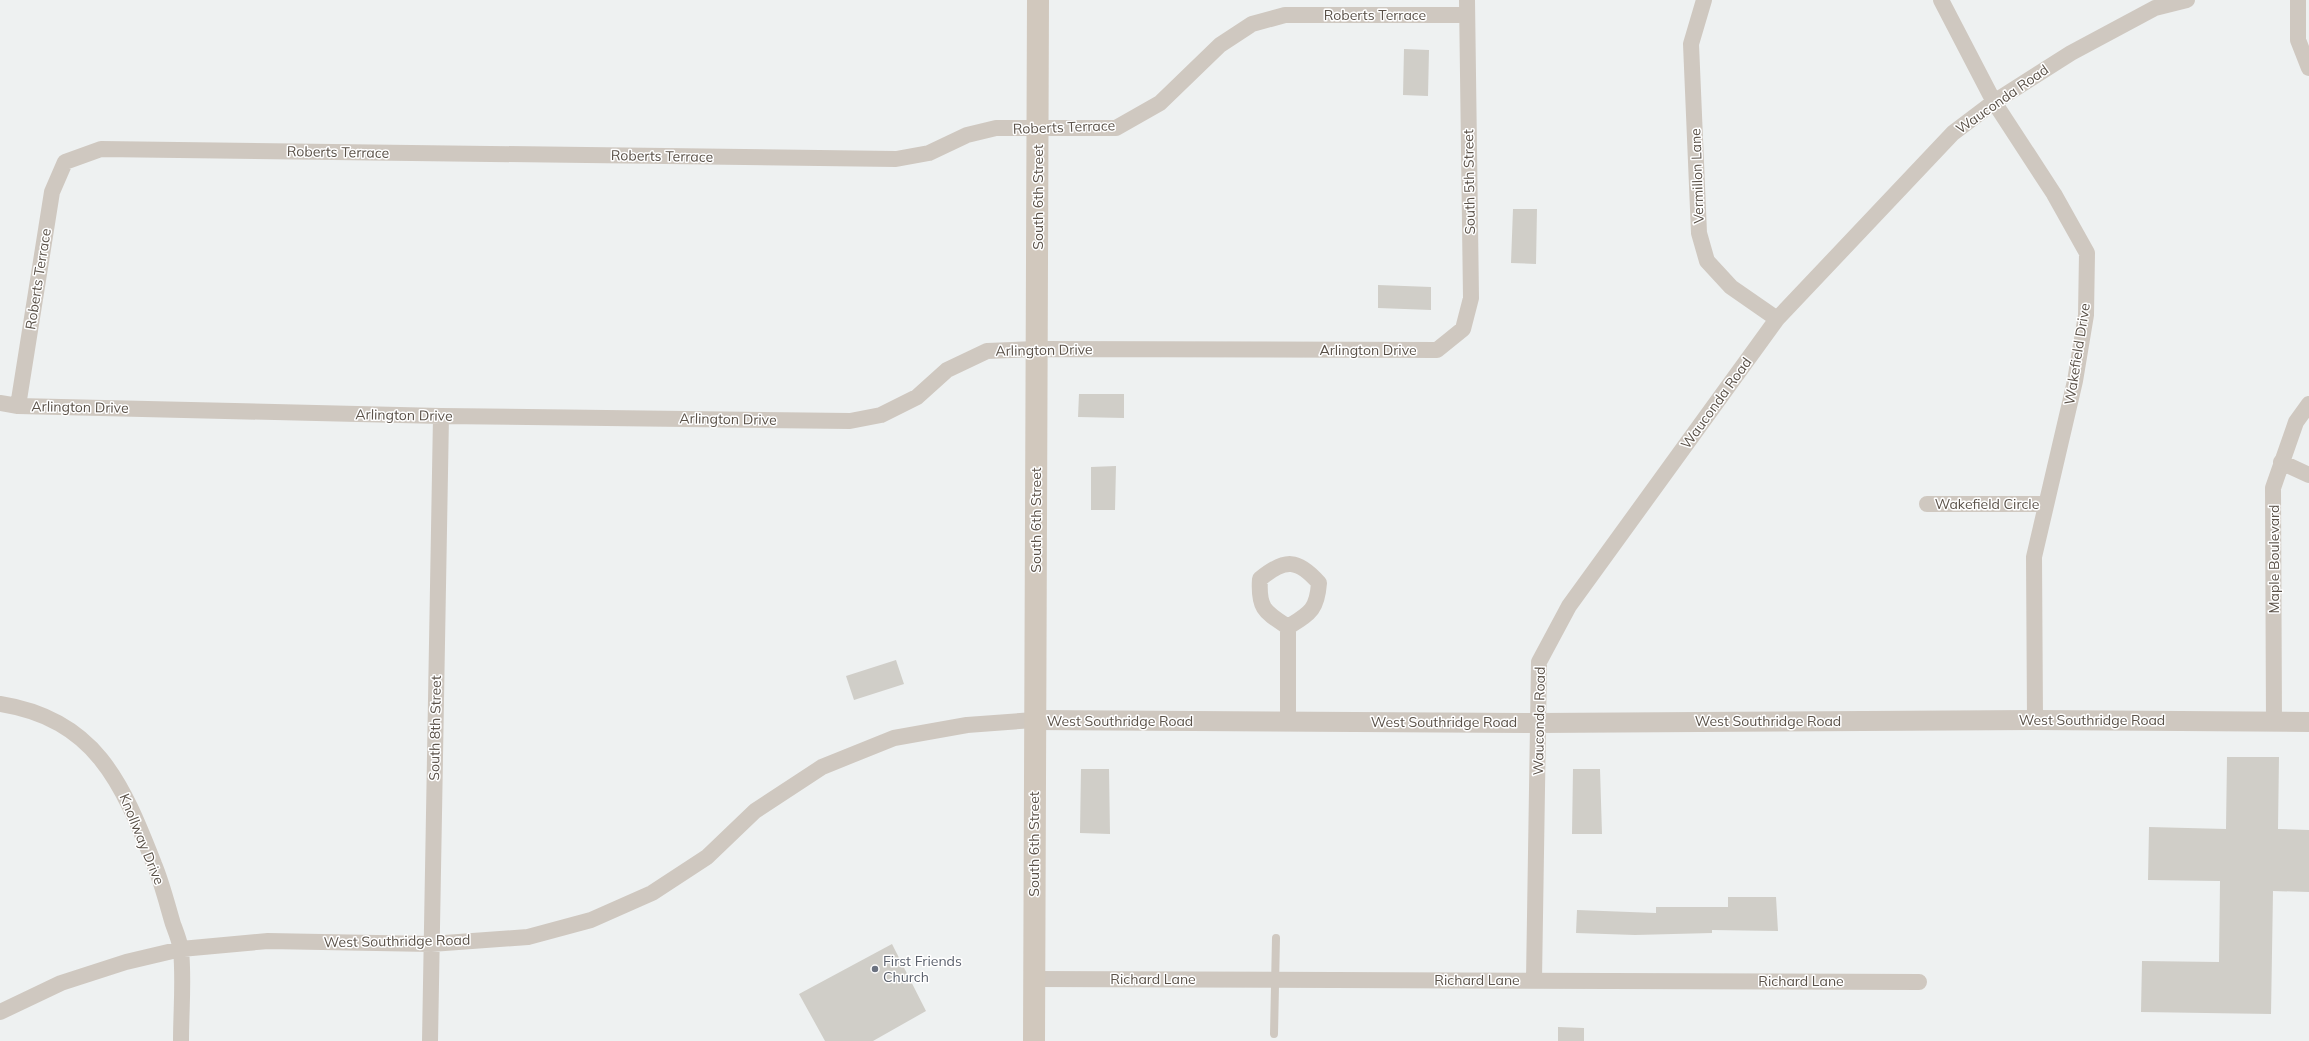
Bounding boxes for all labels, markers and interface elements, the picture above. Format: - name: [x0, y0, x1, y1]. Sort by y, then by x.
- street label: Roberts Terrace: [1324, 6, 1426, 24]
- street label: Wauconda Road: [1952, 60, 2052, 138]
- street label: Roberts Terrace: [1013, 116, 1115, 138]
- street label: Vermillon Lane: [1686, 128, 1708, 224]
- street label: South 5th Street: [1459, 129, 1479, 235]
- street label: Roberts Terrace: [287, 142, 389, 162]
- street label: South 6th Street: [1029, 144, 1047, 250]
- street label: Roberts Terrace: [611, 146, 713, 166]
- street label: Roberts Terrace: [21, 227, 55, 331]
- street label: Wakefield Drive: [2060, 302, 2094, 406]
- street label: Arlington Drive: [995, 340, 1093, 360]
- street label: Arlington Drive: [1319, 341, 1417, 359]
- street label: Wauconda Road: [1677, 354, 1755, 452]
- street label: Arlington Drive: [31, 397, 129, 417]
- street label: Arlington Drive: [355, 405, 453, 425]
- street label: Arlington Drive: [679, 409, 777, 429]
- street label: South 6th Street: [1027, 467, 1045, 573]
- street label: Wakefield Circle: [1935, 495, 2039, 513]
- street label: Maple Boulevard: [2265, 505, 2283, 613]
- street label: Wauconda Road: [1529, 666, 1549, 776]
- street label: South 8th Street: [425, 675, 445, 781]
- street label: West Southridge Road: [2019, 711, 2165, 729]
- street label: West Southridge Road: [1047, 712, 1193, 730]
- street label: West Southridge Road: [1695, 712, 1841, 730]
- street label: West Southridge Road: [1371, 713, 1517, 731]
- street label: Knollway Drive: [115, 791, 169, 887]
- street label: South 6th Street: [1025, 791, 1043, 897]
- street label: West Southridge Road: [324, 931, 470, 951]
- place label: First Friends Church: [883, 952, 962, 986]
- marker: First Friends Church: [870, 964, 880, 974]
- street label: Richard Lane: [1110, 970, 1196, 988]
- street label: Richard Lane: [1434, 971, 1520, 989]
- street label: Richard Lane: [1758, 972, 1844, 990]

